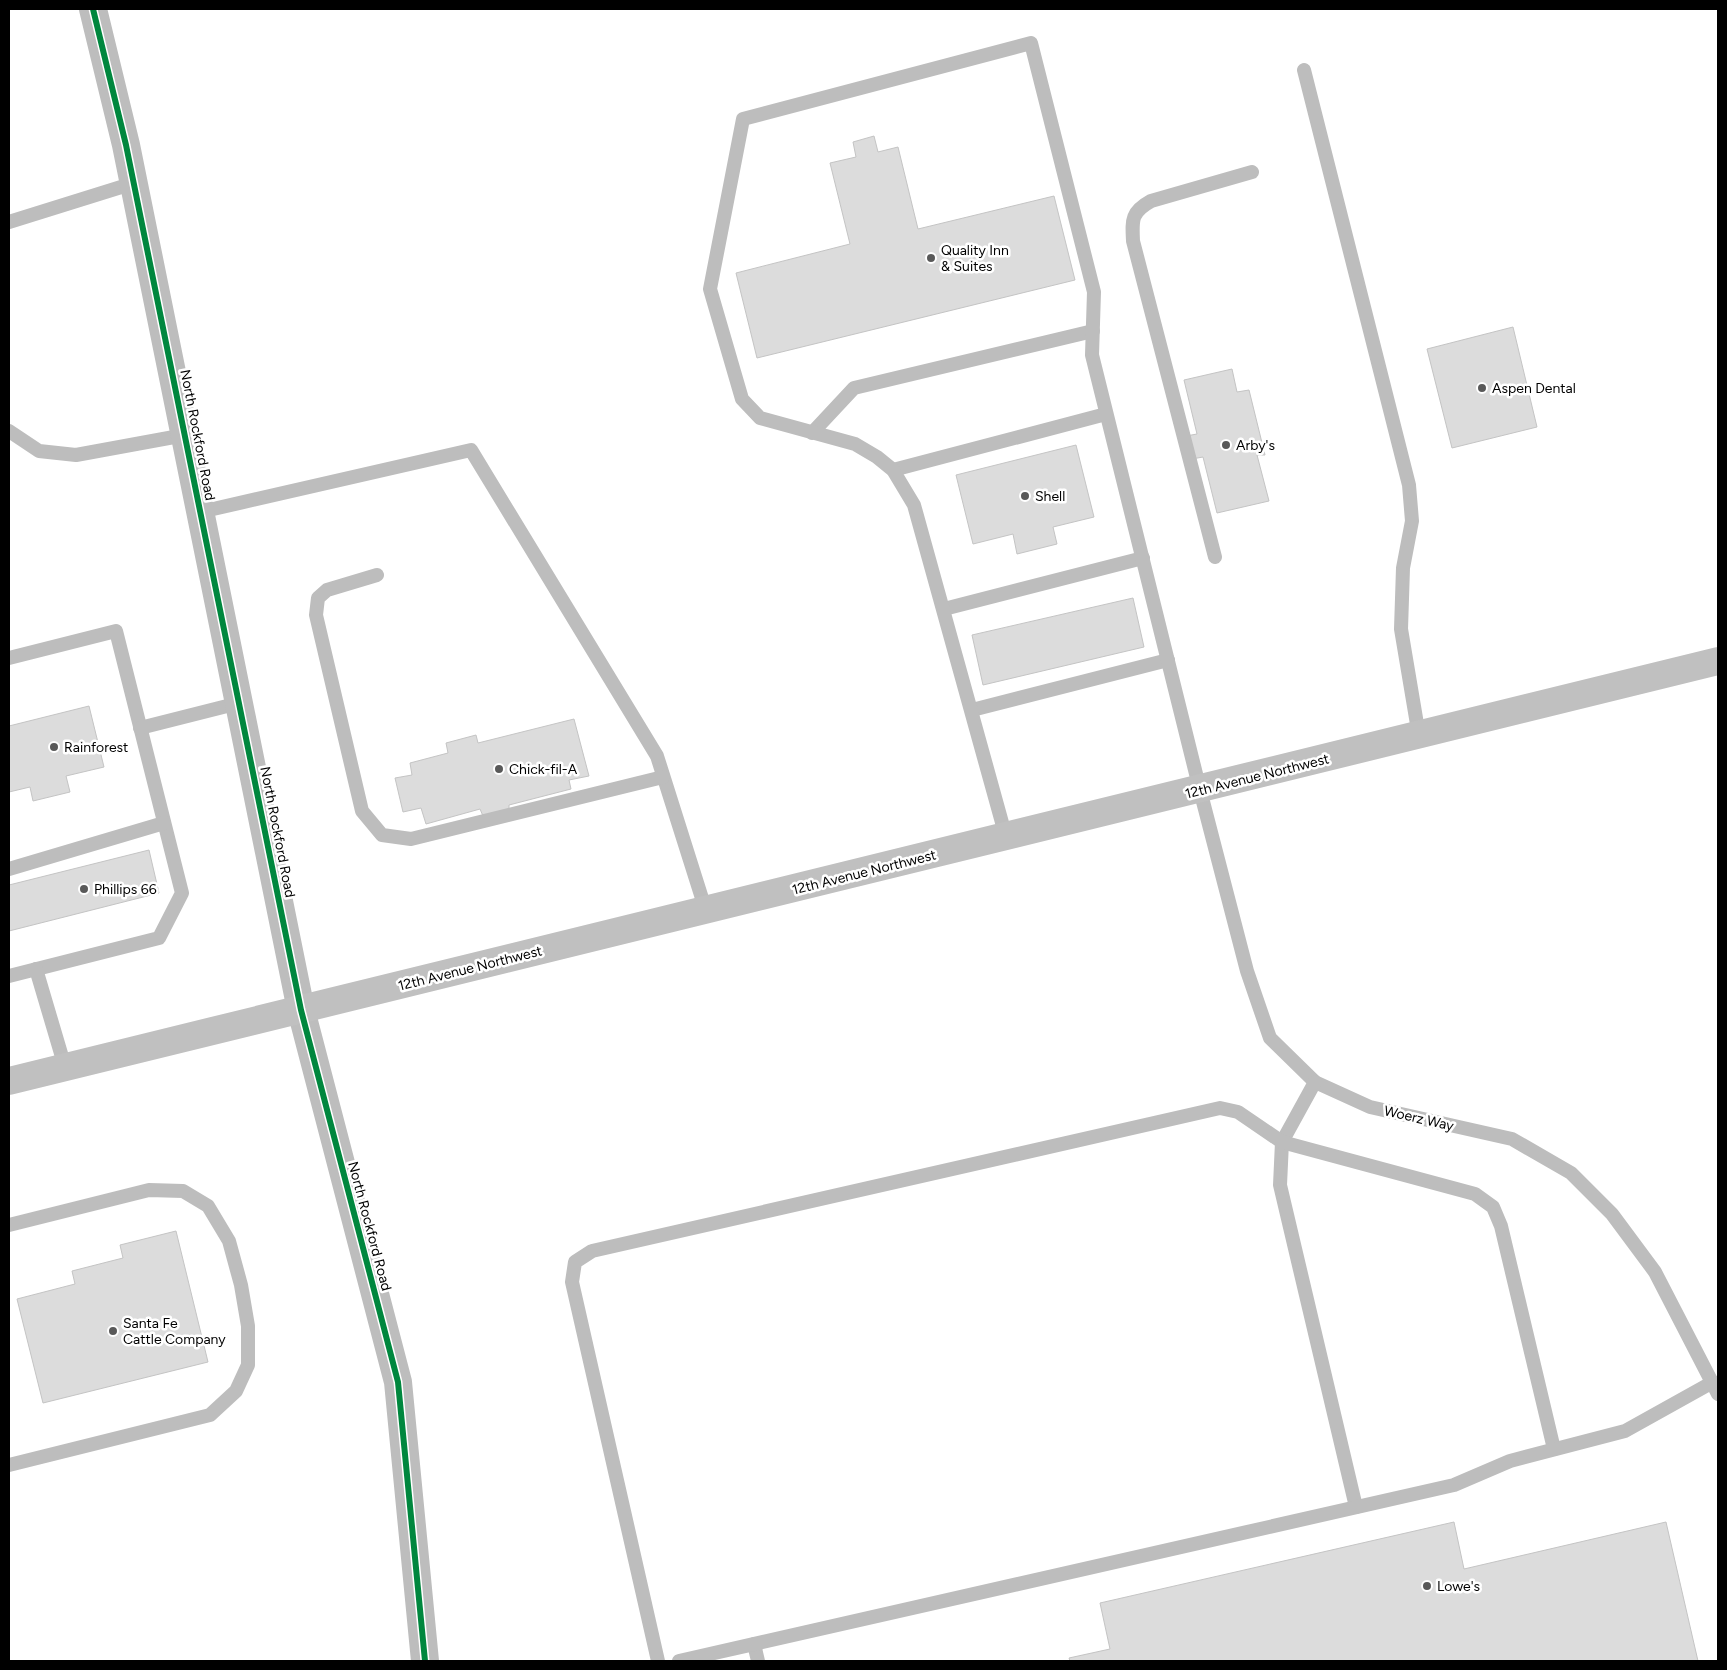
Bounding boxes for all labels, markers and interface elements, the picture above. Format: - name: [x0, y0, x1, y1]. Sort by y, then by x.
- place label: Quality Inn & Suites: [941, 242, 1009, 275]
- marker: Quality Inn & Suites: [925, 252, 937, 264]
- street label: North Rockford Road: [176, 368, 219, 502]
- place label: Aspen Dental: [1492, 380, 1576, 397]
- marker: Aspen Dental: [1476, 382, 1488, 394]
- place label: Arby's: [1236, 437, 1275, 454]
- marker: Arby's: [1220, 439, 1232, 451]
- place label: Shell: [1035, 488, 1065, 505]
- marker: Shell: [1019, 490, 1031, 502]
- place label: Rainforest: [64, 739, 128, 756]
- marker: Rainforest: [48, 741, 60, 753]
- street label: 12th Avenue Northwest: [1183, 750, 1331, 803]
- place label: Chick-fil-A: [509, 761, 578, 778]
- marker: Chick-fil-A: [493, 763, 505, 775]
- street label: North Rockford Road: [256, 765, 299, 899]
- street label: 12th Avenue Northwest: [790, 846, 938, 899]
- place label: Phillips 66: [94, 881, 157, 898]
- marker: Phillips 66: [78, 883, 90, 895]
- street label: 12th Avenue Northwest: [396, 942, 544, 995]
- street label: Woerz Way: [1382, 1102, 1456, 1135]
- street label: North Rockford Road: [344, 1160, 395, 1293]
- place label: Santa Fe Cattle Company: [123, 1315, 226, 1348]
- marker: Santa Fe Cattle Company: [107, 1325, 119, 1337]
- place label: Lowe's: [1437, 1578, 1480, 1595]
- marker: Lowe's: [1421, 1580, 1433, 1592]

